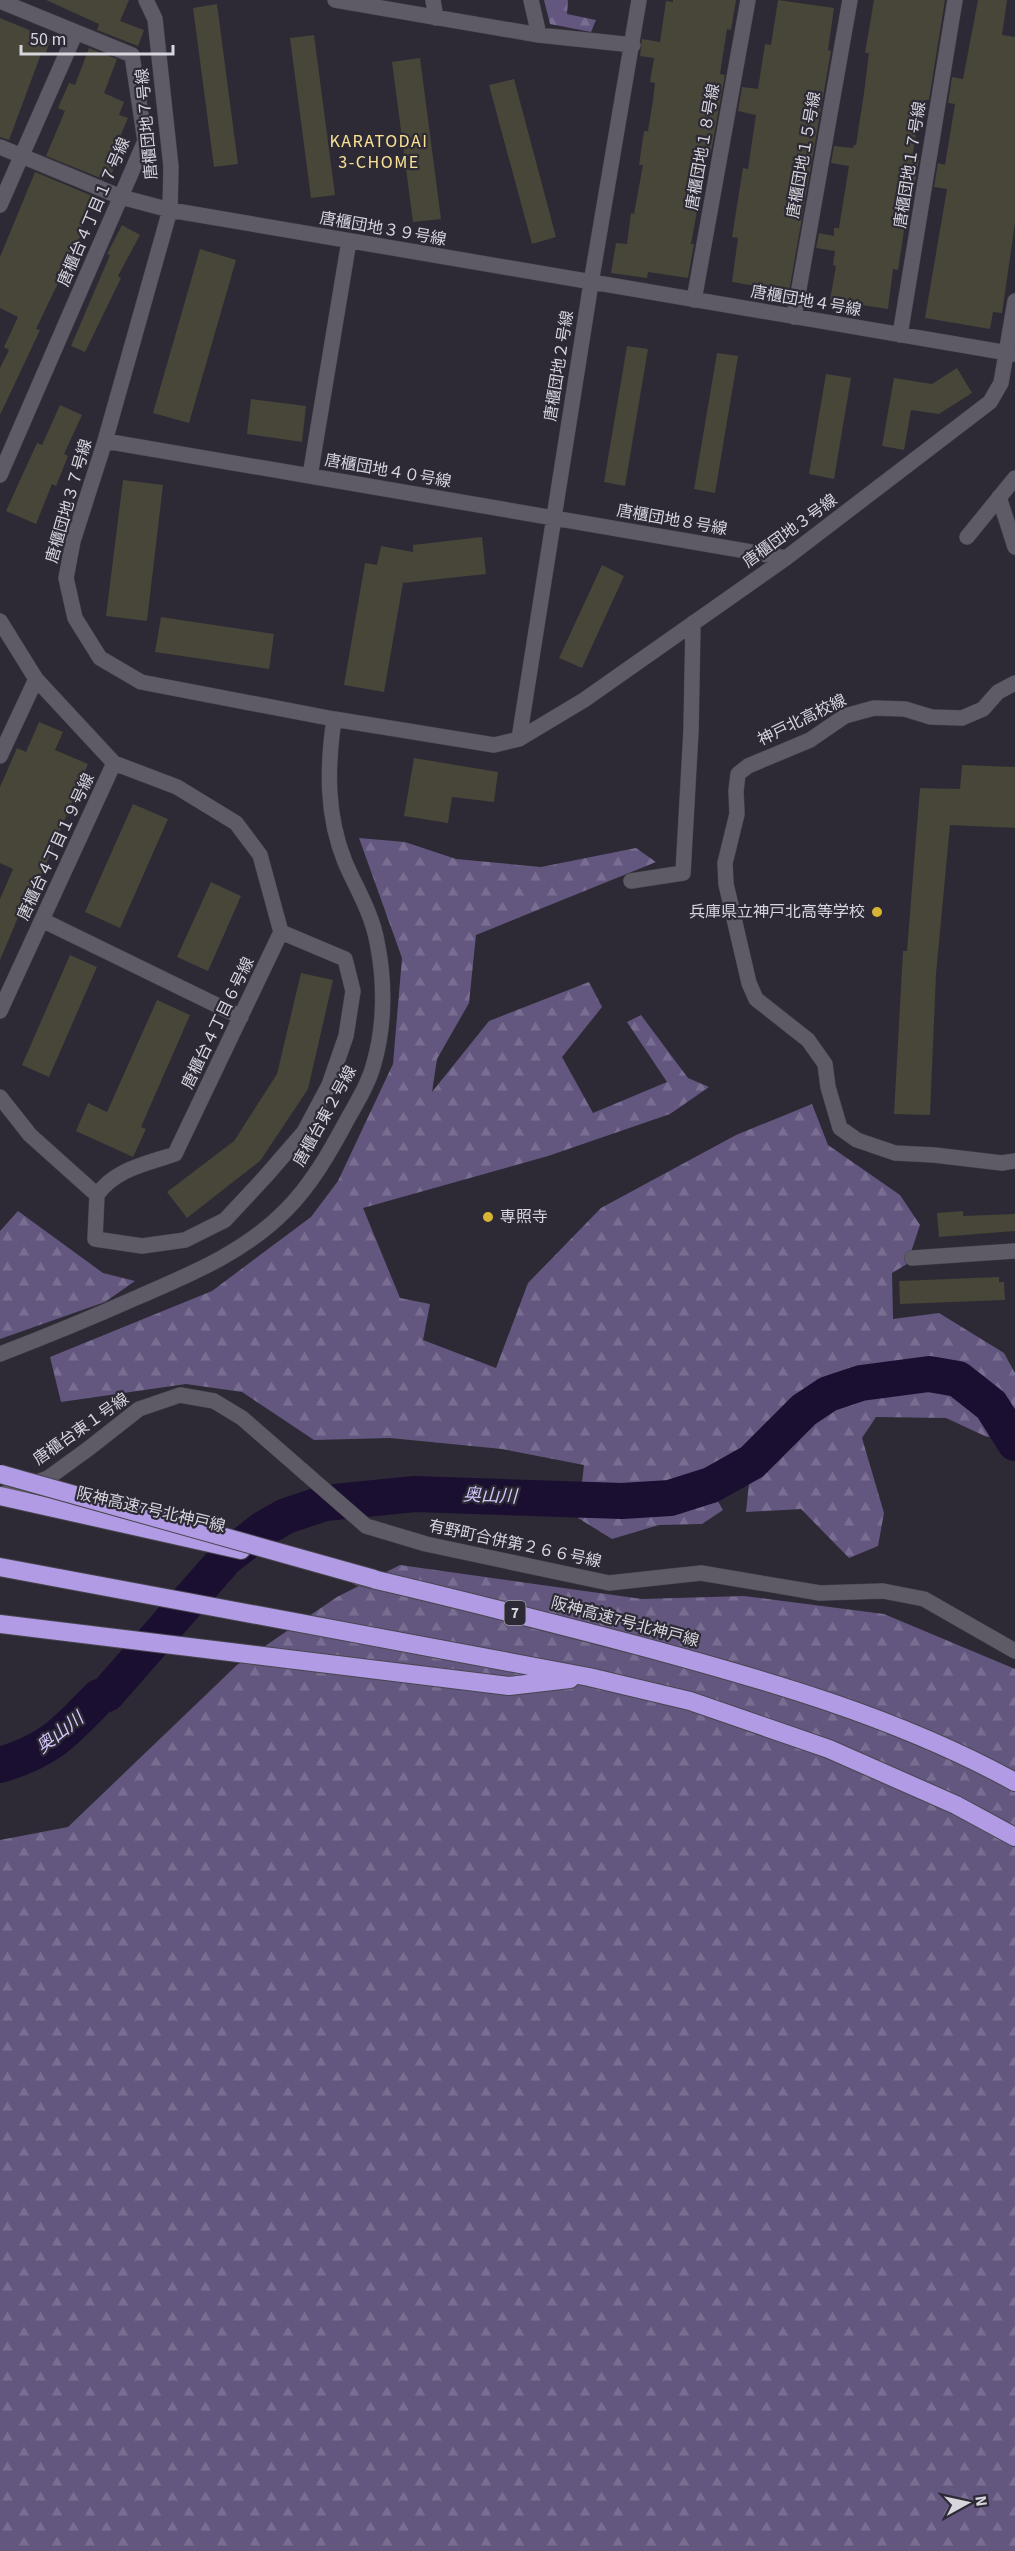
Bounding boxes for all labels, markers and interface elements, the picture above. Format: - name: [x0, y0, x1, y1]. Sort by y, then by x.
- scale bar: [21, 18, 172, 56]
- text: 50 m: [30, 27, 66, 52]
- street label: 唐櫃団地７号線: [131, 67, 163, 181]
- street label: 唐櫃団地１８号線: [681, 82, 725, 212]
- street label: 唐櫃団地１５号線: [782, 90, 826, 220]
- street label: 唐櫃団地１７号線: [889, 100, 931, 230]
- district label: KARATODAI 3-CHOME: [329, 129, 429, 175]
- street label: 唐櫃台４丁目１７号線: [53, 134, 135, 290]
- street label: 唐櫃団地３９号線: [318, 207, 448, 251]
- street label: 唐櫃団地４号線: [749, 280, 863, 322]
- street label: 唐櫃団地２号線: [539, 309, 579, 423]
- street label: 唐櫃団地３７号線: [41, 436, 97, 566]
- street label: 唐櫃団地４０号線: [323, 449, 453, 493]
- street label: 唐櫃団地３号線: [738, 489, 842, 573]
- street label: 唐櫃団地８号線: [615, 499, 729, 541]
- street label: 神戸北高校線: [754, 689, 850, 751]
- street label: 唐櫃台４丁目１９号線: [12, 770, 100, 924]
- place label: 兵庫県立神戸北高等学校: [689, 901, 865, 923]
- marker: 兵庫県立神戸北高等学校: [870, 905, 884, 919]
- street label: 唐櫃台４丁目６号線: [177, 953, 259, 1093]
- street label: 唐櫃台東２号線: [288, 1062, 362, 1170]
- place label: 専照寺: [500, 1206, 548, 1228]
- marker: 専照寺: [481, 1210, 495, 1224]
- street label: 唐櫃台東１号線: [29, 1388, 133, 1470]
- street label: 阪神高速7号北神戸線: [74, 1482, 228, 1538]
- water label: 奥山川: [463, 1483, 519, 1510]
- street label: 有野町合併第２６６号線: [427, 1515, 603, 1573]
- street label: 阪神高速7号北神戸線: [549, 1592, 701, 1652]
- road number: 7: [504, 1601, 526, 1625]
- water label: 奥山川: [31, 1705, 91, 1759]
- north arrow: [937, 2473, 997, 2533]
- text: N: [969, 2494, 992, 2508]

